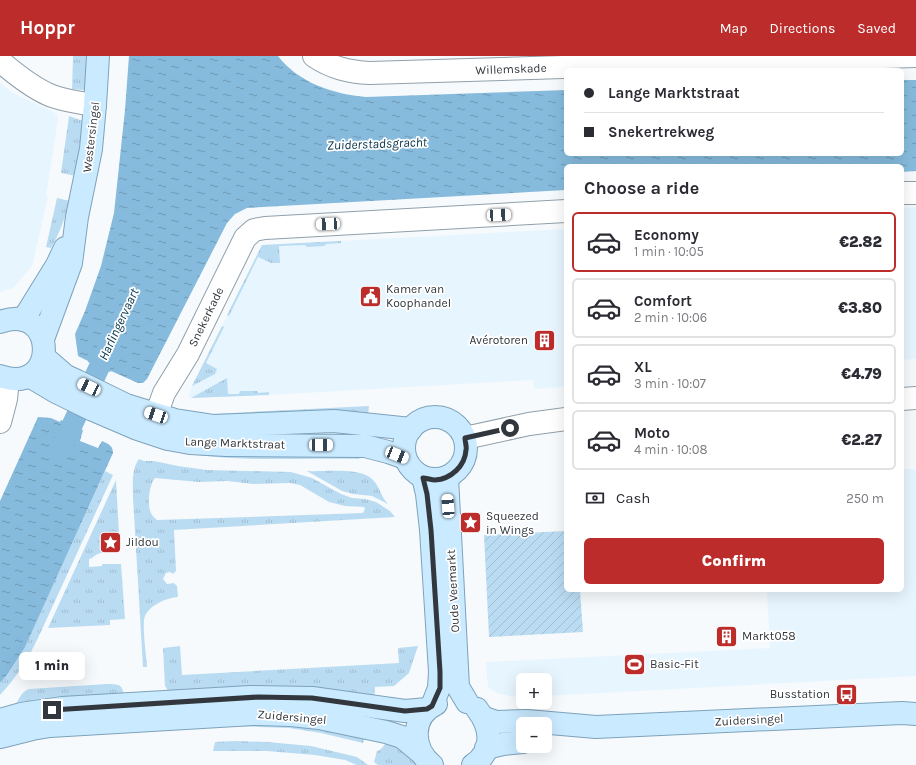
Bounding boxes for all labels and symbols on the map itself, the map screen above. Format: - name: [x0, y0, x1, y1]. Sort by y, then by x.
- street label: Willemskade: [475, 61, 547, 77]
- street label: Westersingel: [80, 101, 102, 173]
- water label: Zuiderstadsgracht: [327, 134, 428, 153]
- car: [487, 208, 511, 222]
- car: [316, 217, 340, 231]
- place label: Kamer van Koophandel: [386, 282, 451, 310]
- public building icon: Kamer van Koophandel: [357, 283, 383, 309]
- water label: Harlingervaart: [95, 285, 142, 363]
- street label: Snekerkade: [186, 285, 226, 349]
- building icon: Avérotoren: [531, 327, 557, 353]
- place label: Avérotoren: [469, 333, 528, 347]
- car: [76, 376, 102, 398]
- car: [143, 405, 169, 425]
- route start: [501, 419, 519, 437]
- street label: Lange Marktstraat: [185, 434, 286, 452]
- car: [309, 439, 333, 451]
- car: [384, 445, 410, 465]
- car: [441, 494, 455, 518]
- place label: Squeezed in Wings: [486, 509, 539, 537]
- place icon: Squeezed in Wings: [457, 510, 483, 536]
- place icon: Jildou: [97, 529, 123, 555]
- place label: Jildou: [126, 535, 159, 549]
- street label: Oude Veemarkt: [444, 549, 462, 633]
- building icon: Markt058: [713, 623, 739, 649]
- place label: Markt058: [742, 629, 796, 643]
- sports icon: Basic-Fit: [622, 651, 648, 677]
- callout: 1 min: [19, 652, 85, 680]
- place label: Basic-Fit: [650, 657, 699, 671]
- bus stop icon: Busstation: [833, 681, 859, 707]
- place label: Busstation: [770, 687, 830, 701]
- route end: [43, 701, 61, 719]
- street label: Zuidersingel: [257, 707, 327, 727]
- street label: Zuidersingel: [714, 711, 784, 729]

